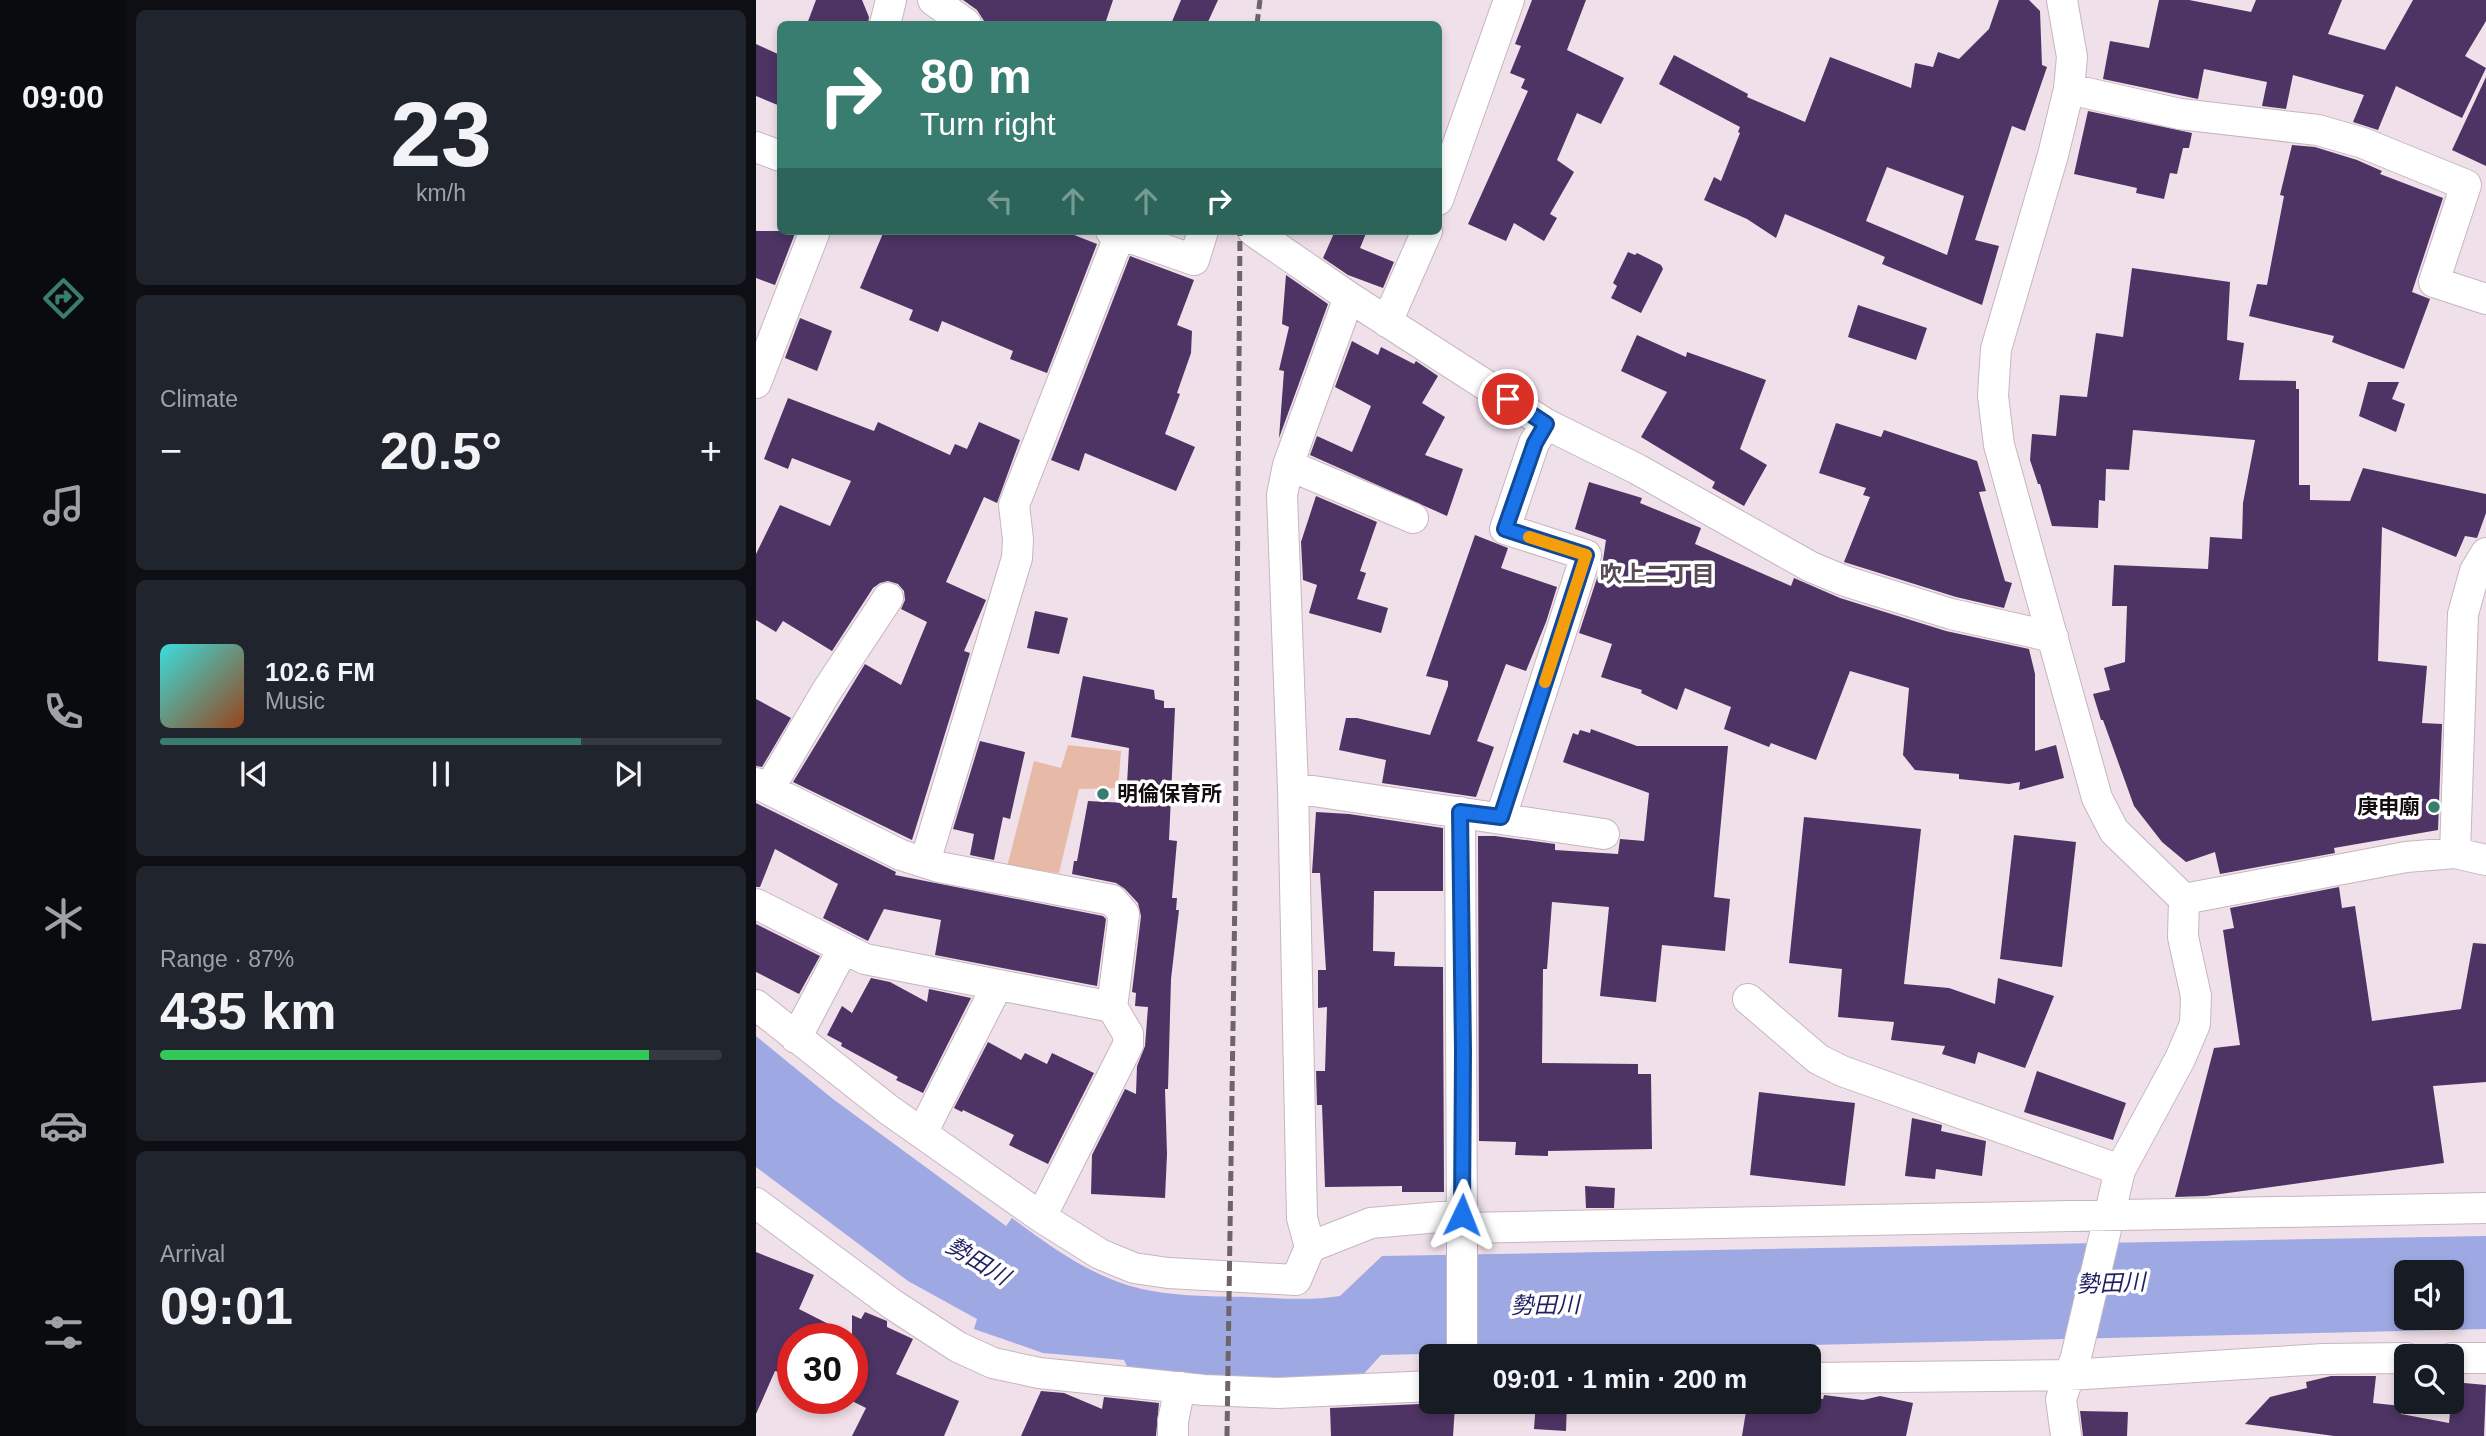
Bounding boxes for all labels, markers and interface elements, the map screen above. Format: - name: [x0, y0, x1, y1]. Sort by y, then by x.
- icon: right: [805, 49, 896, 140]
- text: 80 m: [920, 49, 1032, 103]
- text: 09:00: [22, 79, 104, 115]
- text: 23: [390, 84, 492, 185]
- text: Turn right: [920, 106, 1056, 142]
- text: km/h: [416, 180, 466, 206]
- icon: left: [981, 182, 1019, 220]
- icon: ahead: [1054, 182, 1092, 220]
- icon: ahead: [1127, 182, 1165, 220]
- icon: right: [1200, 182, 1238, 220]
- icon: directions: [39, 274, 88, 323]
- pin: [1478, 369, 1538, 429]
- icon: arrive: [1489, 380, 1527, 418]
- text: Climate: [160, 386, 238, 412]
- text: 20.5°: [380, 422, 502, 480]
- text: −: [160, 430, 182, 472]
- text: +: [700, 430, 722, 472]
- icon: music: [39, 481, 88, 530]
- district label: 吹上二丁目: [1600, 561, 1715, 587]
- text: 102.6 FM: [265, 657, 375, 687]
- icon: phone: [39, 687, 88, 736]
- text: Music: [265, 688, 325, 714]
- icon: previous: [235, 755, 273, 793]
- icon: pause: [422, 755, 460, 793]
- icon: next: [609, 755, 647, 793]
- place label: 明倫保育所: [1117, 782, 1222, 805]
- marker: 明倫保育所: [1095, 786, 1111, 802]
- place label: 庚申廟: [2357, 795, 2420, 818]
- marker: 庚申廟: [2426, 799, 2442, 815]
- icon: climate: [39, 894, 88, 943]
- text: Range · 87%: [160, 946, 294, 972]
- text: 435 km: [160, 982, 336, 1040]
- icon: car: [39, 1101, 88, 1150]
- position arrow: [1425, 1178, 1499, 1252]
- water label: 勢田川: [942, 1232, 1017, 1291]
- text: Arrival: [160, 1241, 225, 1267]
- map controls: [2394, 1260, 2464, 1414]
- button: sound: [2394, 1260, 2464, 1330]
- water label: 勢田川: [2076, 1269, 2149, 1297]
- text: 09:01: [160, 1277, 293, 1335]
- water label: 勢田川: [1510, 1291, 1583, 1319]
- icon: filters: [39, 1308, 88, 1357]
- speed limit sign: 30: [777, 1323, 868, 1414]
- button: search: [2394, 1344, 2464, 1414]
- text: 09:01 · 1 min · 200 m: [1493, 1364, 1747, 1394]

